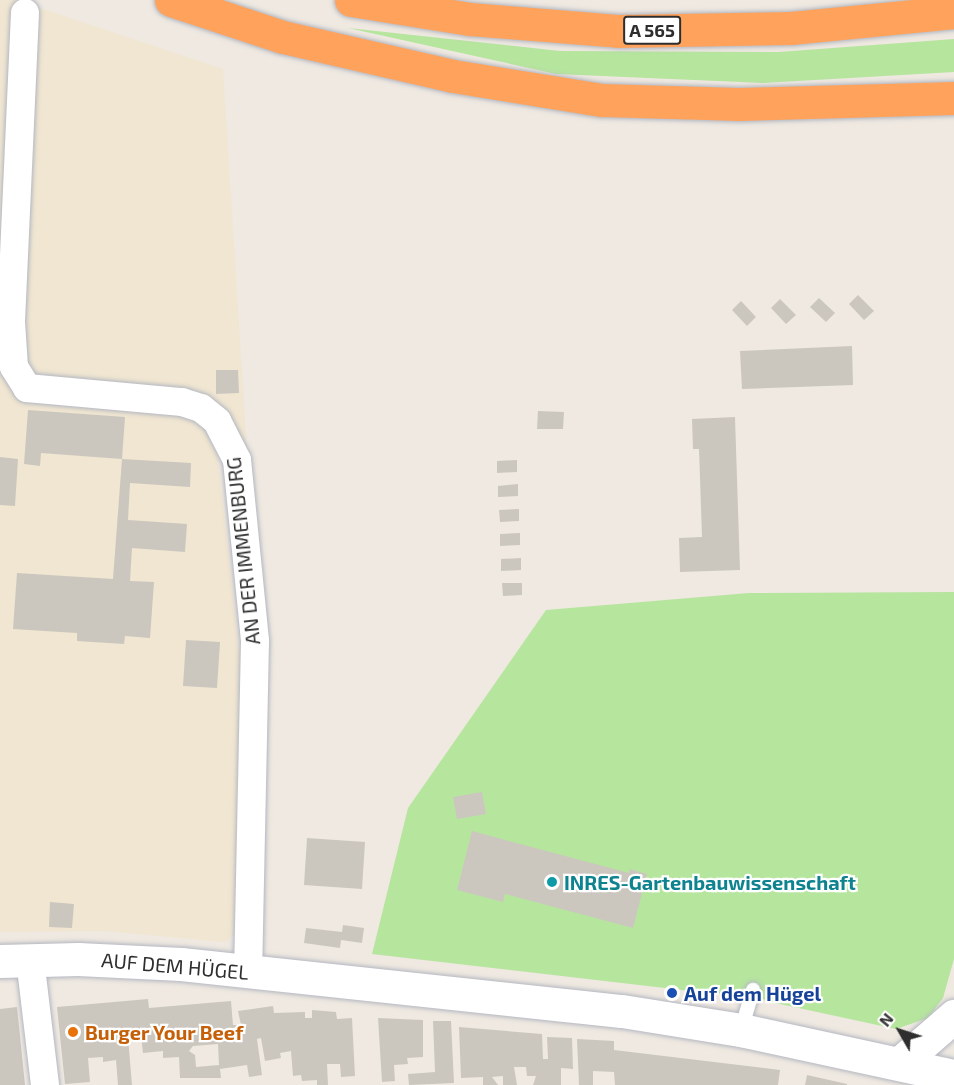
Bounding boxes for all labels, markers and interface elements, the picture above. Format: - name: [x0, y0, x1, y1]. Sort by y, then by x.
- road number: A 565: [622, 15, 682, 45]
- street label: AN DER IMMENBURG: [221, 456, 265, 646]
- place label: INRES-Gartenbauwissenschaft: [564, 870, 856, 894]
- marker: INRES-Gartenbauwissenschaft: [545, 875, 559, 889]
- street label: AUF DEM HÜGEL: [100, 948, 250, 984]
- place label: Auf dem Hügel: [684, 981, 822, 1005]
- marker: Auf dem Hügel: [665, 986, 679, 1000]
- north arrow: [870, 1001, 930, 1061]
- text: N: [875, 1009, 897, 1030]
- place label: Burger Your Beef: [85, 1020, 245, 1044]
- marker: Burger Your Beef: [66, 1025, 80, 1039]

